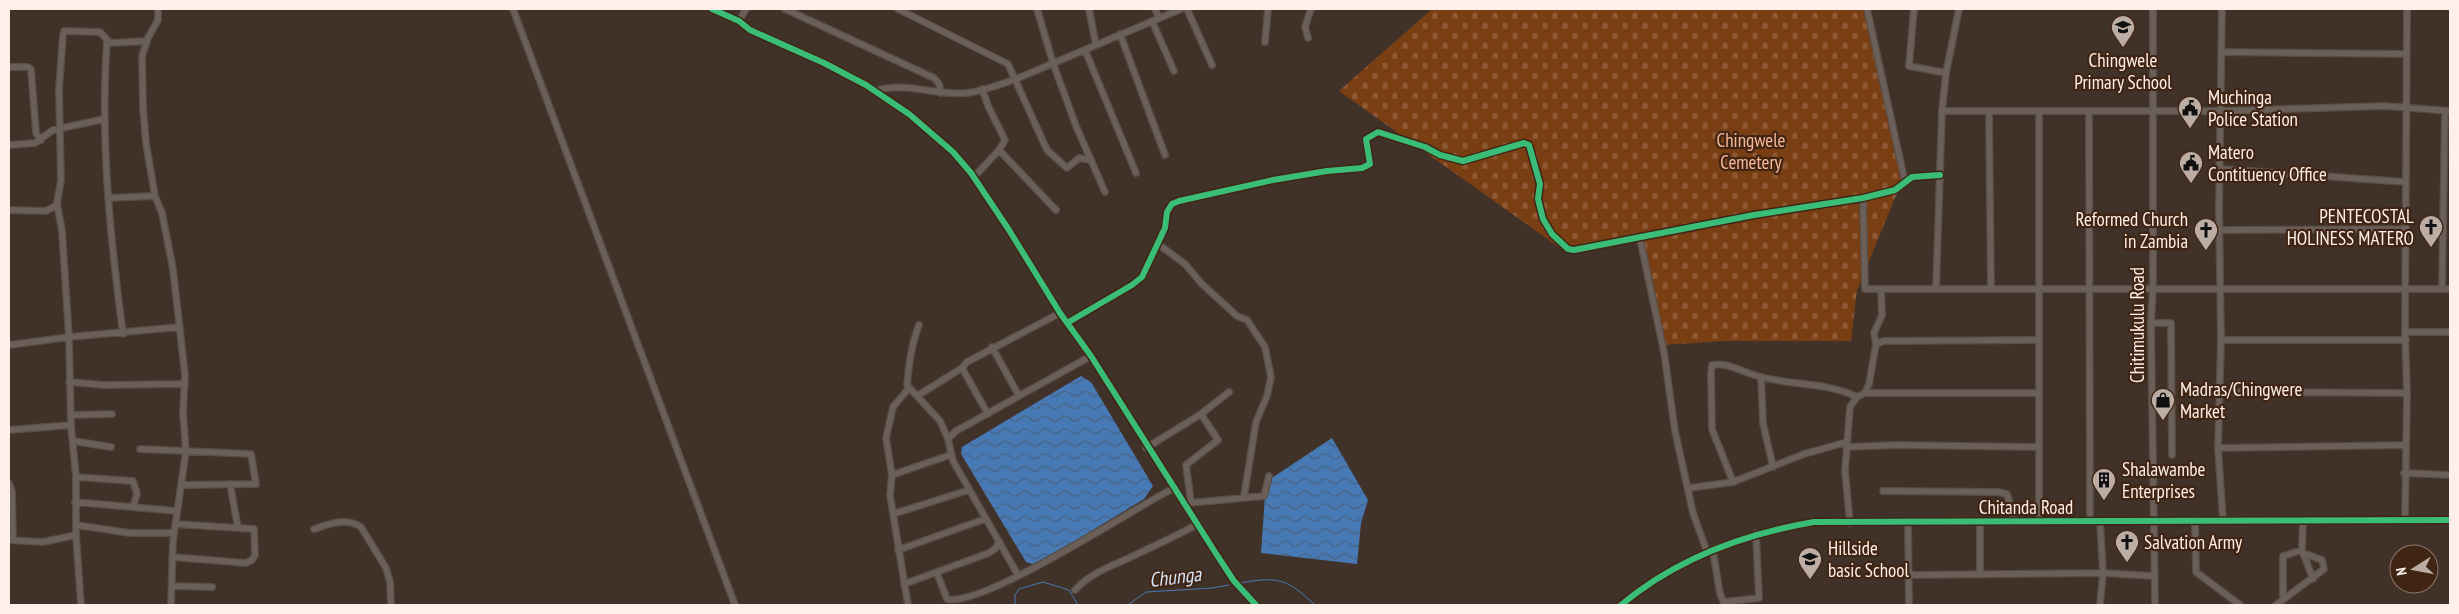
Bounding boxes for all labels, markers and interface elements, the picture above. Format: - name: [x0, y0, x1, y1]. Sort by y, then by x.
- school or university icon: Chingwele Primary School: [2110, 14, 2136, 48]
- place label: Chingwele Primary School: [2074, 48, 2172, 94]
- place label: Muchinga Police Station: [2208, 85, 2298, 131]
- public building icon: Muchinga Police Station: [2177, 95, 2203, 129]
- park label: Chingwele Cemetery: [1717, 128, 1786, 174]
- place label: Matero Contituency Office: [2208, 140, 2327, 186]
- public building icon: Matero Contituency Office: [2178, 150, 2204, 184]
- place label: PENTECOSTAL HOLINESS MATERO: [2287, 204, 2414, 250]
- place label: Reformed Church in Zambia: [2076, 207, 2188, 253]
- church icon: PENTECOSTAL HOLINESS MATERO: [2418, 214, 2444, 248]
- church icon: Reformed Church in Zambia: [2193, 217, 2219, 251]
- street label: Chitimukulu Road: [2125, 267, 2149, 383]
- place label: Madras/Chingwere Market: [2180, 377, 2303, 423]
- shop icon: Madras/Chingwere Market: [2150, 387, 2176, 421]
- place label: Shalawambe Enterprises: [2122, 457, 2206, 503]
- building icon: Shalawambe Enterprises: [2091, 467, 2117, 501]
- street label: Chitanda Road: [1979, 495, 2073, 519]
- church icon: Salvation Army: [2114, 529, 2140, 563]
- place label: Salvation Army: [2144, 530, 2243, 554]
- place label: Hillside basic School: [1828, 536, 1909, 582]
- north arrow: [2389, 544, 2439, 594]
- school or university icon: Hillside basic School: [1797, 546, 1823, 580]
- water label: Chunga: [1148, 561, 1203, 593]
- text: N: [2392, 566, 2411, 577]

